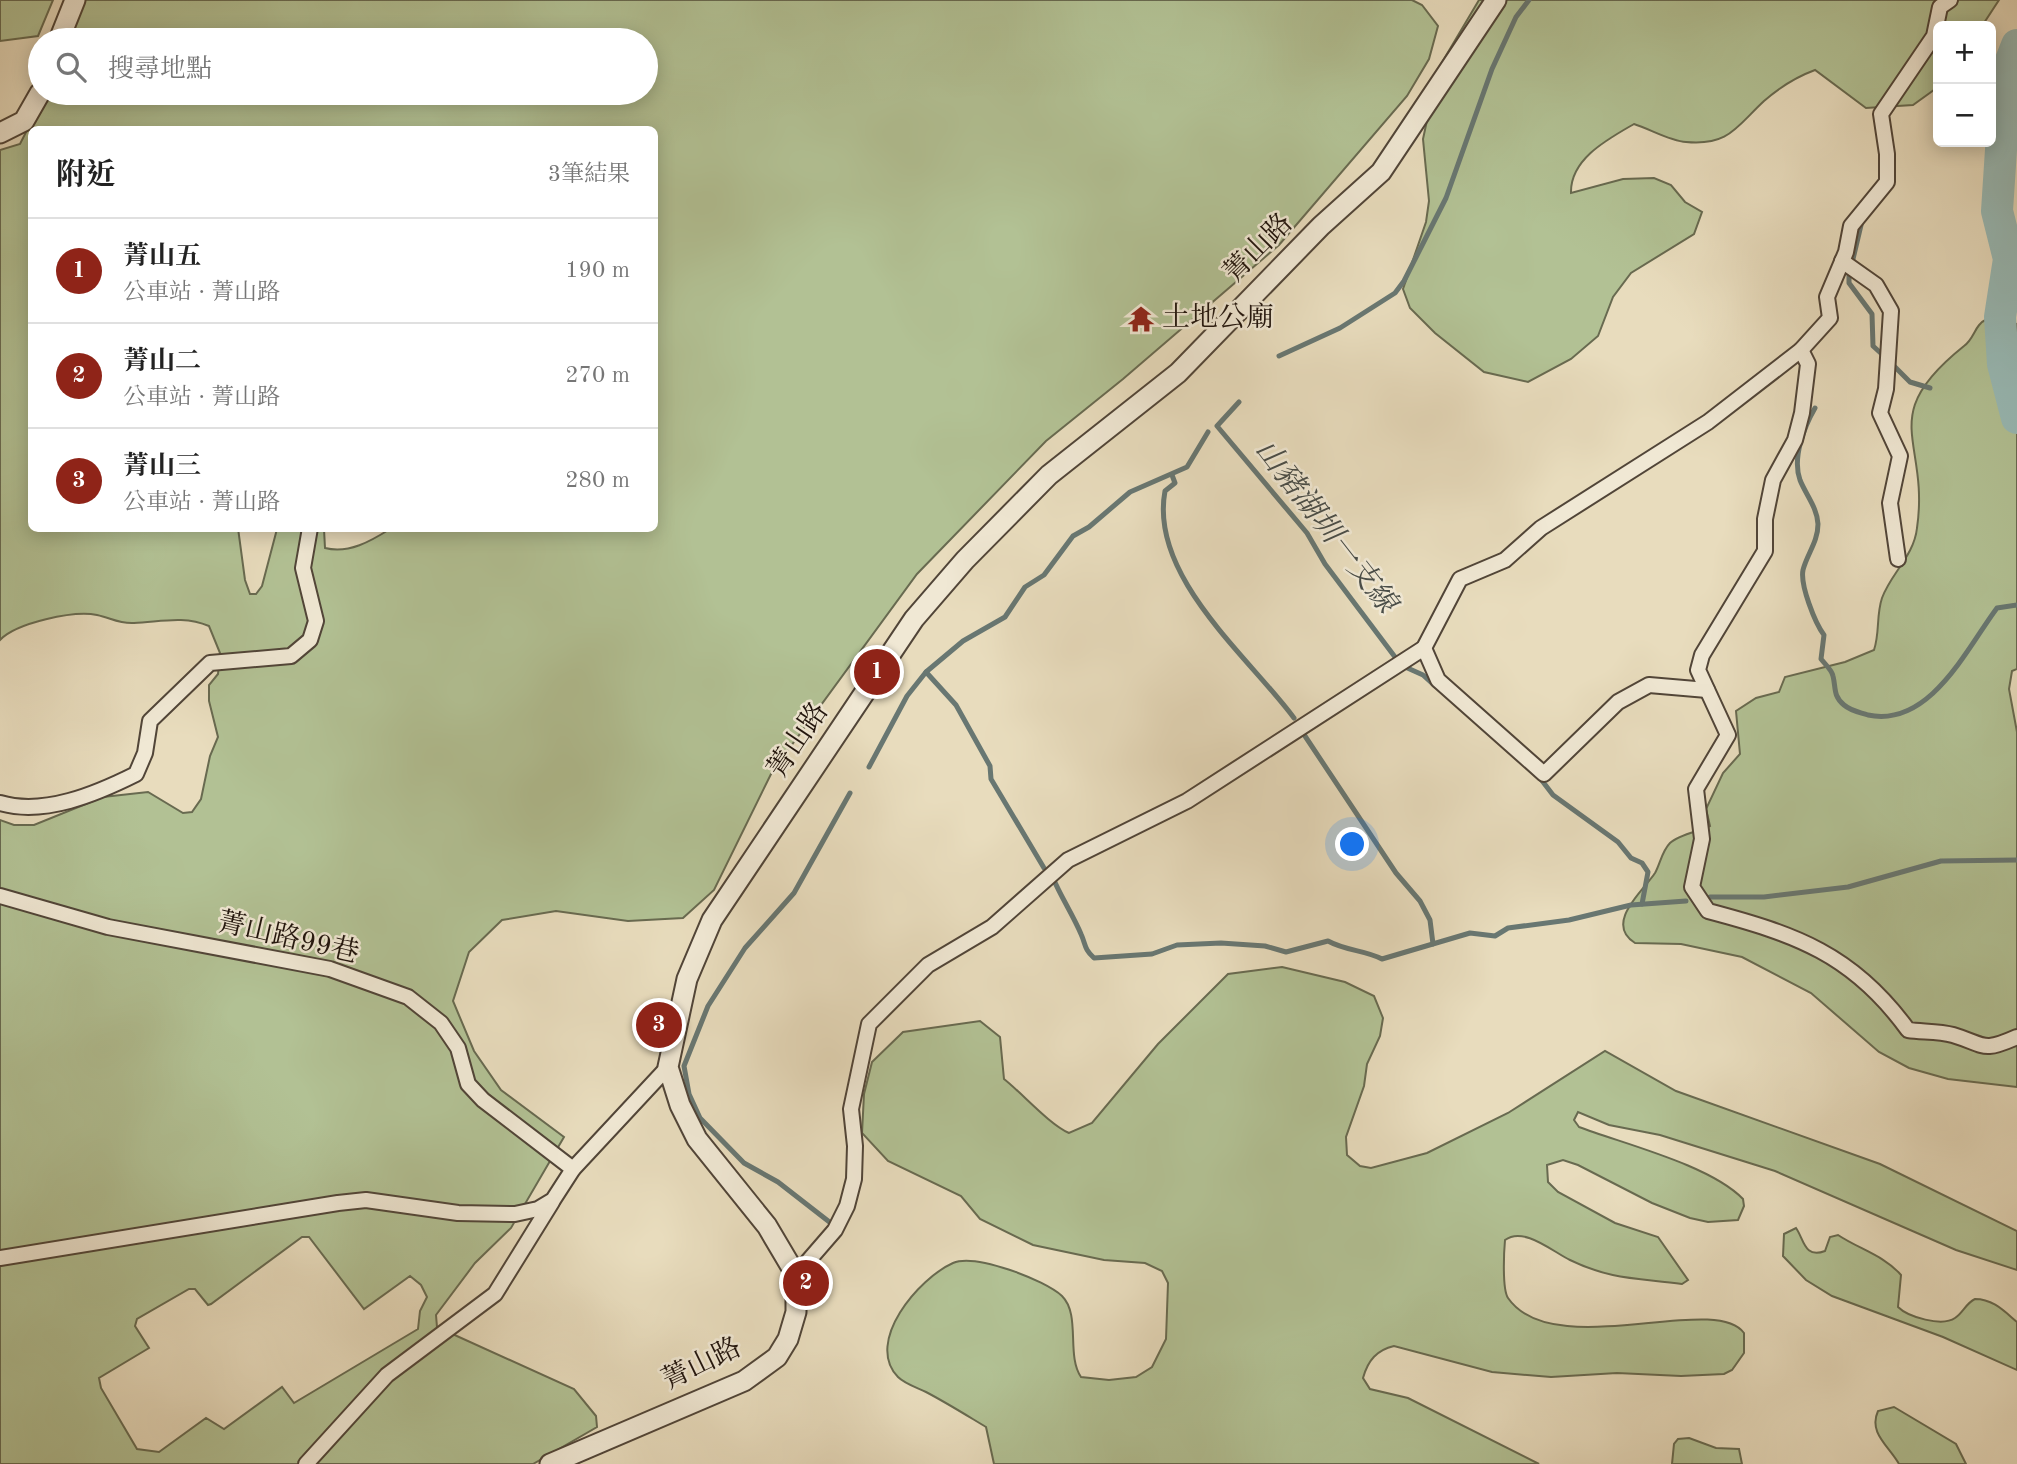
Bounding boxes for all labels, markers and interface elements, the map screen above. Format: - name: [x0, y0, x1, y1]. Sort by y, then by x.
- map controls: [1933, 21, 1996, 147]
- button: +: [1933, 21, 1996, 84]
- search box: [28, 28, 658, 105]
- icon: search: [52, 48, 90, 86]
- text: 搜尋地點: [108, 57, 212, 83]
- button: −: [1933, 84, 1996, 147]
- text: 附近: [56, 161, 116, 191]
- text: 3筆結果: [548, 163, 630, 186]
- street label: 菁山路: [1217, 207, 1299, 289]
- text: 菁山五: [123, 244, 201, 270]
- text: 1: [72, 259, 86, 282]
- text: 190 m: [565, 259, 630, 282]
- text: 公車站 · 菁山路: [123, 281, 280, 304]
- place label: 土地公廟: [1162, 302, 1274, 333]
- temple icon: 土地公廟: [1126, 304, 1156, 334]
- text: 菁山二: [123, 349, 201, 375]
- text: 2: [72, 364, 86, 387]
- text: 270 m: [565, 364, 630, 387]
- text: 公車站 · 菁山路: [123, 386, 280, 409]
- water label: 山豬湖圳一支線: [1249, 433, 1406, 621]
- text: 菁山三: [123, 454, 201, 480]
- text: 3: [72, 469, 86, 492]
- text: 280 m: [565, 469, 630, 492]
- text: 公車站 · 菁山路: [123, 491, 280, 514]
- pin: 1: [854, 646, 900, 698]
- street label: 菁山路: [761, 697, 834, 784]
- your location: [1335, 827, 1369, 861]
- street label: 菁山路99巷: [214, 906, 362, 969]
- pin: 3: [636, 999, 682, 1051]
- pin: 2: [783, 1257, 829, 1309]
- street label: 菁山路: [657, 1331, 746, 1396]

